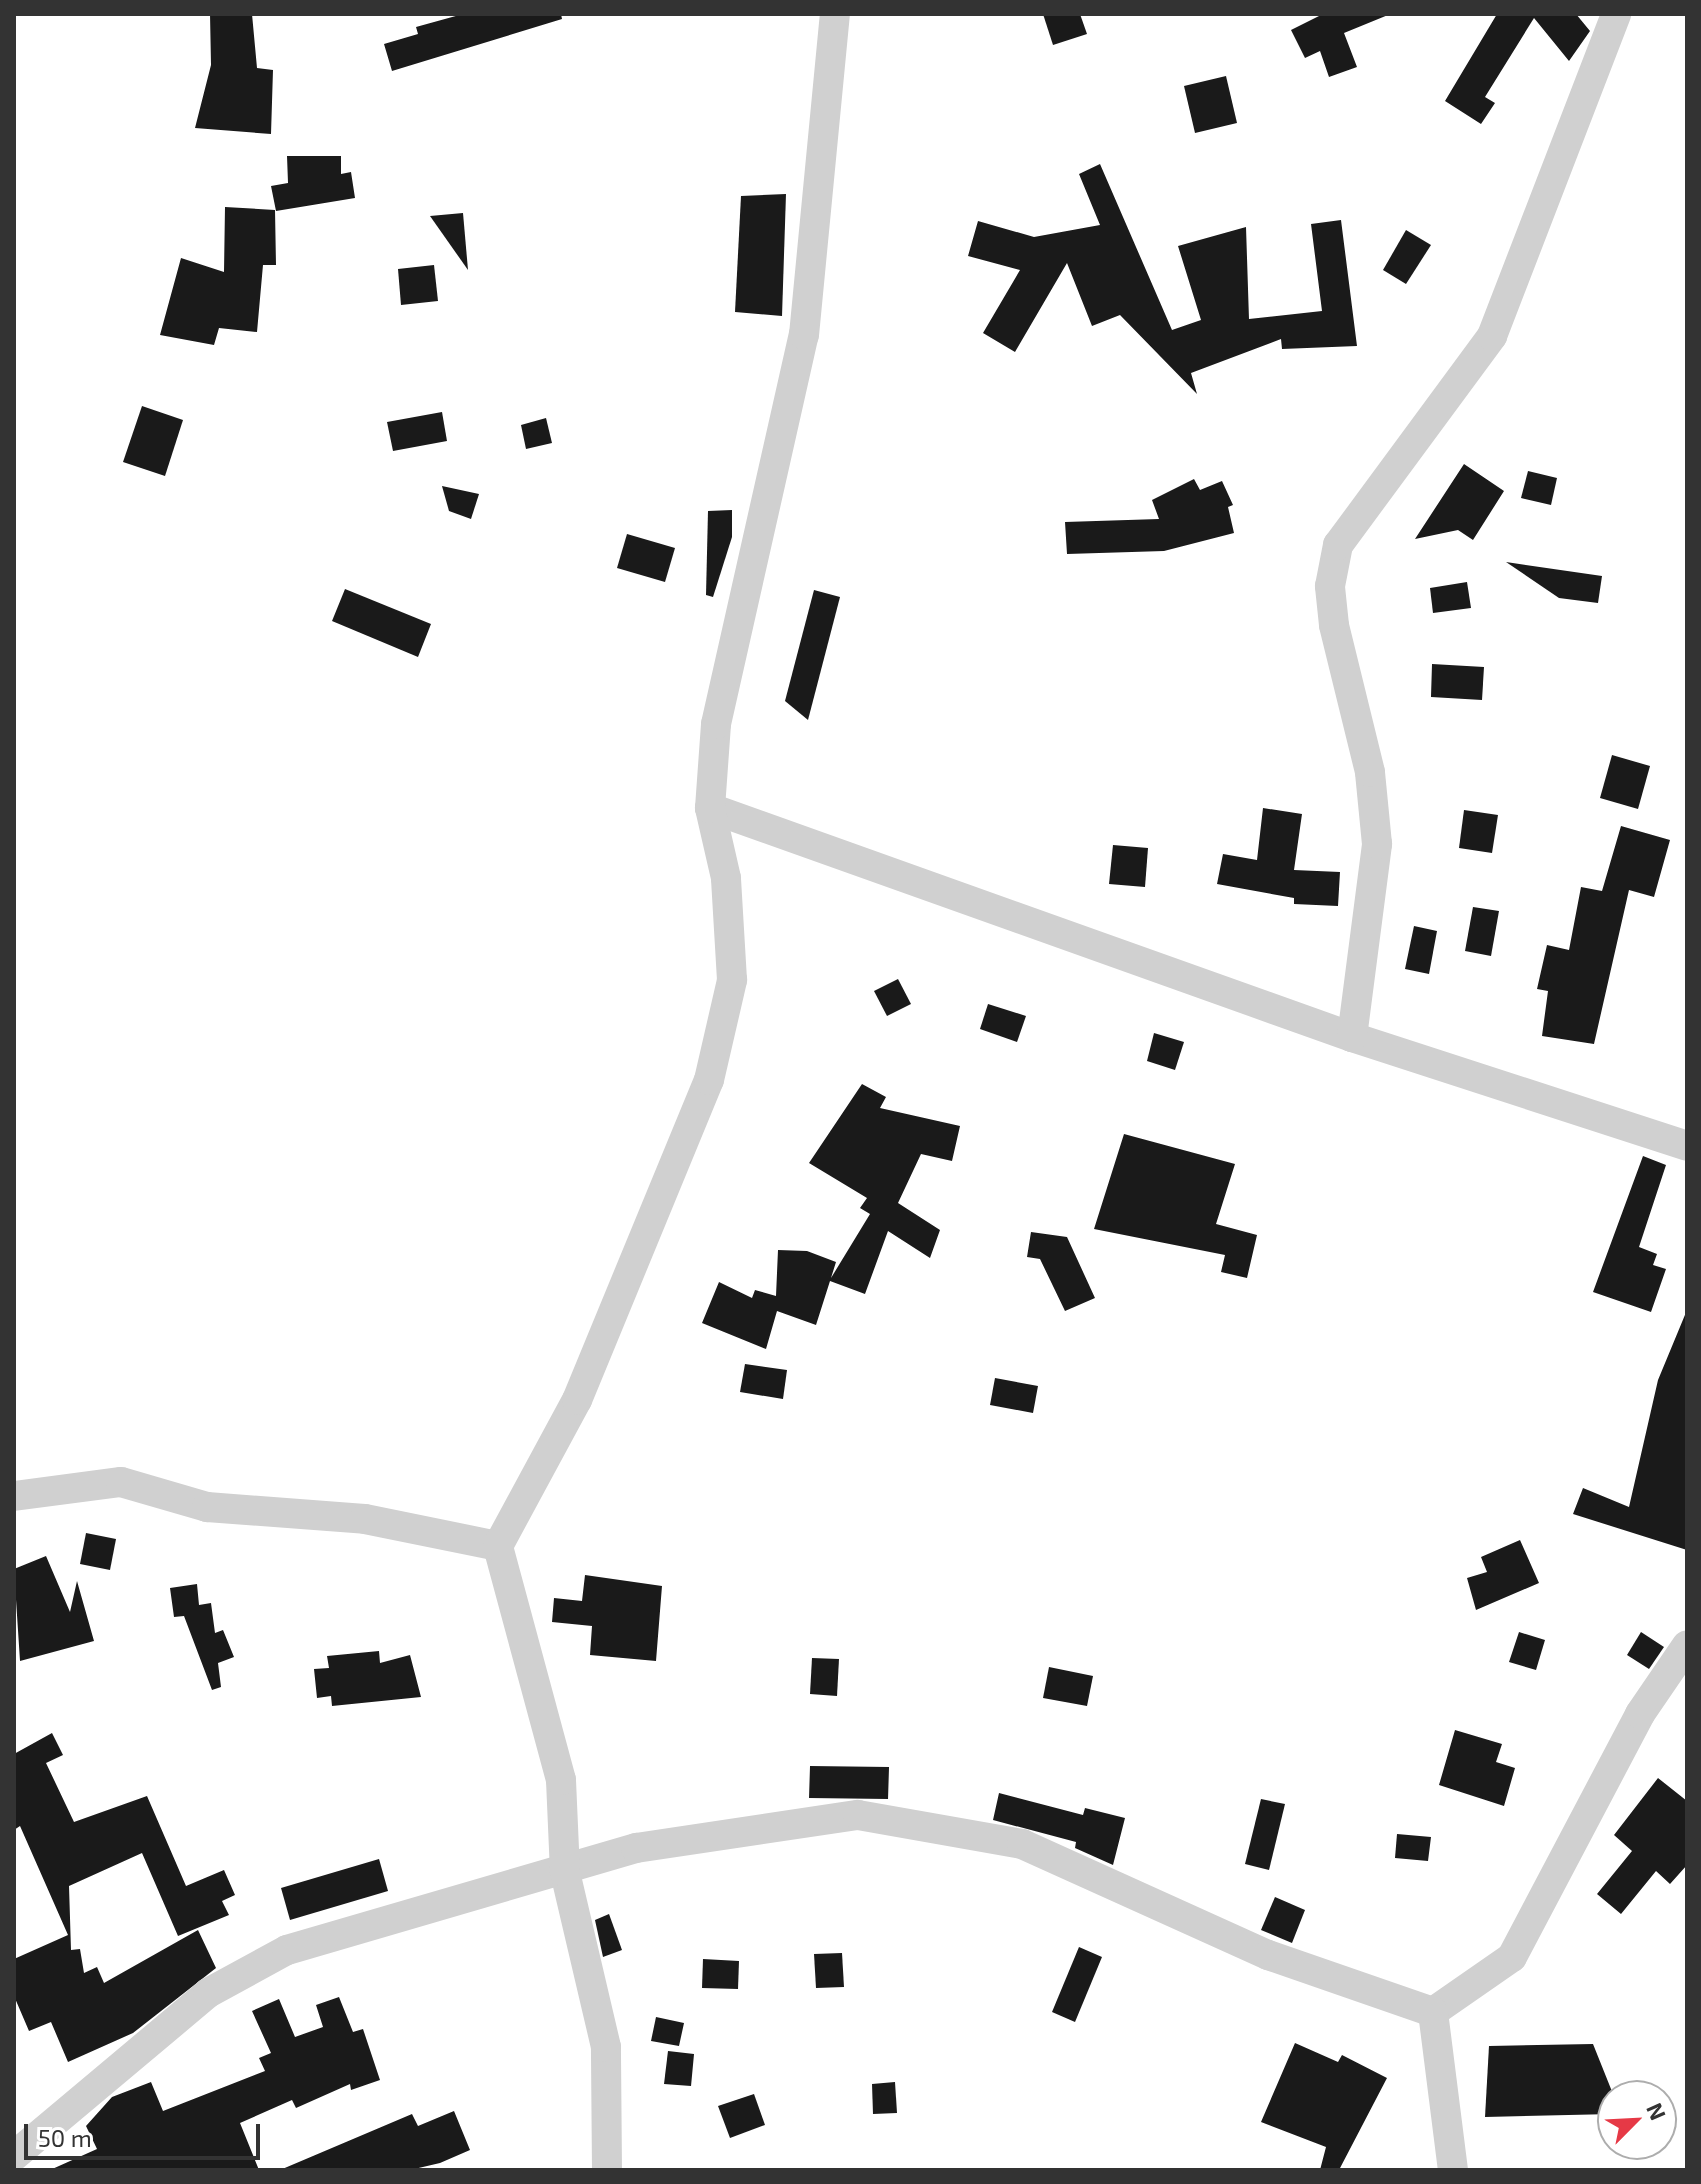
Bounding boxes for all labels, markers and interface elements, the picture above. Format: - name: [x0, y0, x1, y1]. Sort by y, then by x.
- north arrow: [1597, 2080, 1677, 2160]
- text: N: [1642, 2098, 1672, 2124]
- scale bar: [28, 2108, 264, 2158]
- text: 50 m: [38, 2123, 92, 2152]

